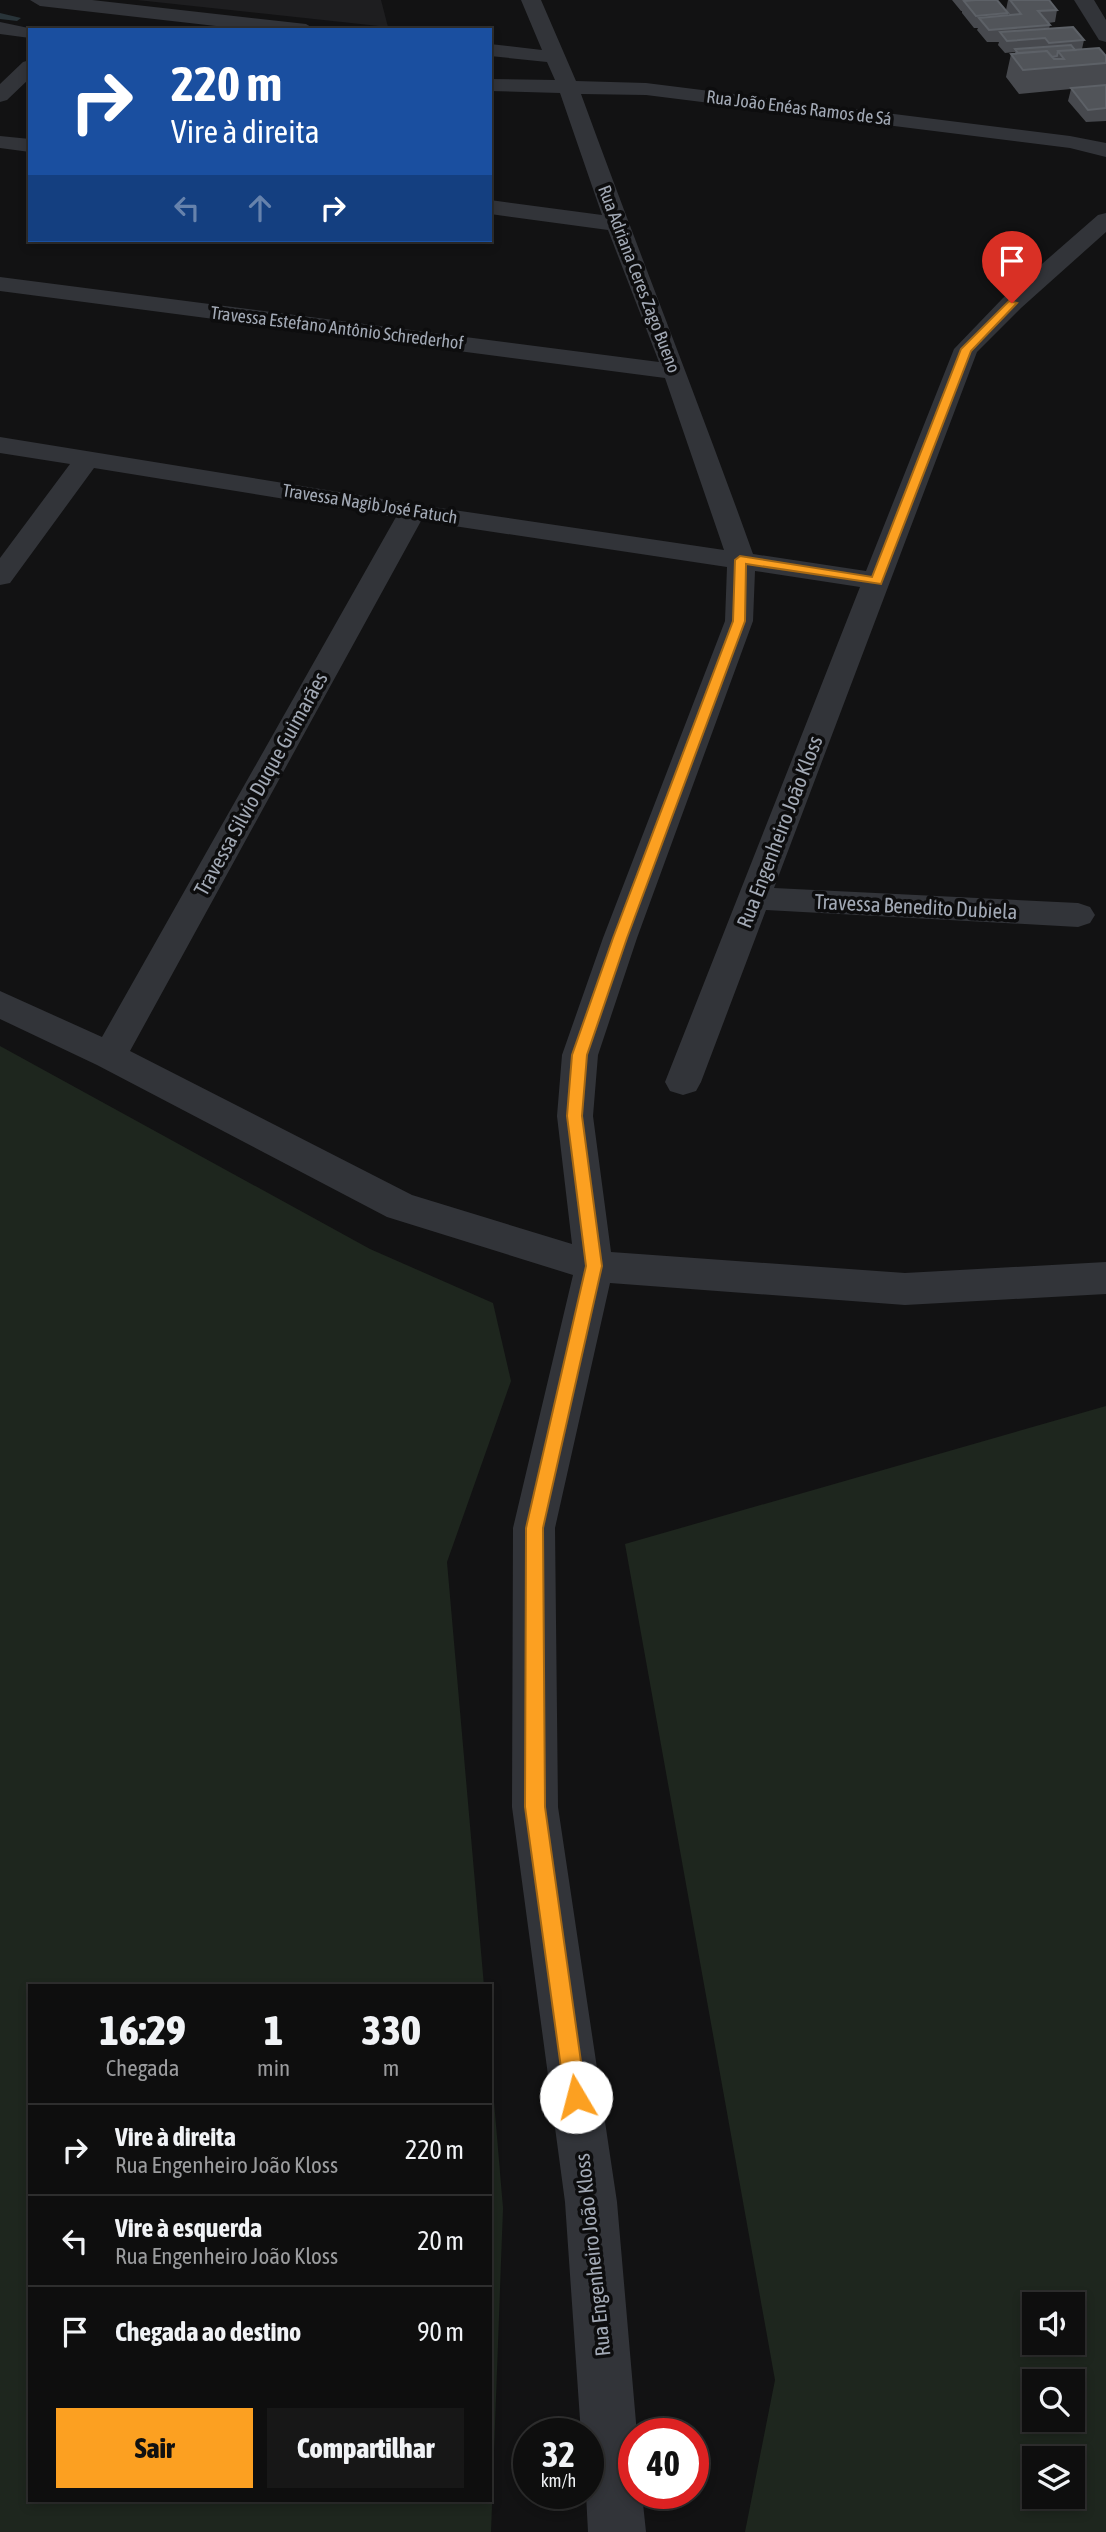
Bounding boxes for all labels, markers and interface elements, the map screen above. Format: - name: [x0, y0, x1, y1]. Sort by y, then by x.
- text: 220 m: [171, 55, 282, 111]
- icon: right: [56, 56, 147, 147]
- street label: Rua João Enéas Ramos de Sá: [705, 86, 893, 129]
- text: Vire à direita: [171, 113, 320, 150]
- street label: Rua Adriana Ceres Zago Bueno: [594, 182, 685, 376]
- icon: left: [168, 189, 206, 227]
- icon: ahead: [241, 189, 279, 227]
- icon: right: [314, 189, 352, 227]
- pin: [982, 231, 1042, 303]
- icon: arrive: [993, 242, 1031, 280]
- street label: Travessa Estefano Antônio Schrederhof: [209, 302, 465, 353]
- street label: Travessa Nagib José Fatuch: [281, 479, 459, 528]
- street label: Travessa Silvio Duque Guimarães: [189, 667, 332, 900]
- street label: Rua Engenheiro João Kloss: [731, 732, 827, 931]
- street label: Travessa Benedito Dubiela: [814, 889, 1018, 923]
- text: 16:29: [99, 2006, 186, 2054]
- text: 1: [264, 2006, 283, 2054]
- text: 330: [361, 2006, 421, 2054]
- text: Chegada: [106, 2055, 179, 2081]
- text: min: [257, 2055, 290, 2081]
- text: m: [383, 2055, 399, 2081]
- position arrow: [539, 2060, 613, 2134]
- text: Vire à direita: [115, 2122, 236, 2152]
- icon: right: [56, 2131, 94, 2169]
- text: 220 m: [405, 2135, 464, 2165]
- text: Rua Engenheiro João Kloss: [115, 2152, 338, 2178]
- street label: Rua Engenheiro João Kloss: [569, 2153, 615, 2358]
- text: Vire à esquerda: [115, 2213, 262, 2243]
- icon: left: [56, 2222, 94, 2260]
- text: 20 m: [417, 2226, 464, 2256]
- text: Rua Engenheiro João Kloss: [115, 2243, 338, 2269]
- map controls: [1022, 2292, 1085, 2509]
- button: sound: [1022, 2292, 1085, 2355]
- icon: arrive: [56, 2313, 94, 2351]
- text: Chegada ao destino: [115, 2317, 301, 2347]
- text: 90 m: [417, 2317, 464, 2347]
- button: search: [1022, 2369, 1085, 2432]
- button: Sair: [56, 2408, 253, 2488]
- button: Compartilhar: [267, 2408, 464, 2488]
- speed limit sign: 40: [618, 2418, 709, 2509]
- text: 32: [542, 2434, 575, 2474]
- button: layers: [1022, 2446, 1085, 2509]
- text: km/h: [541, 2470, 576, 2491]

